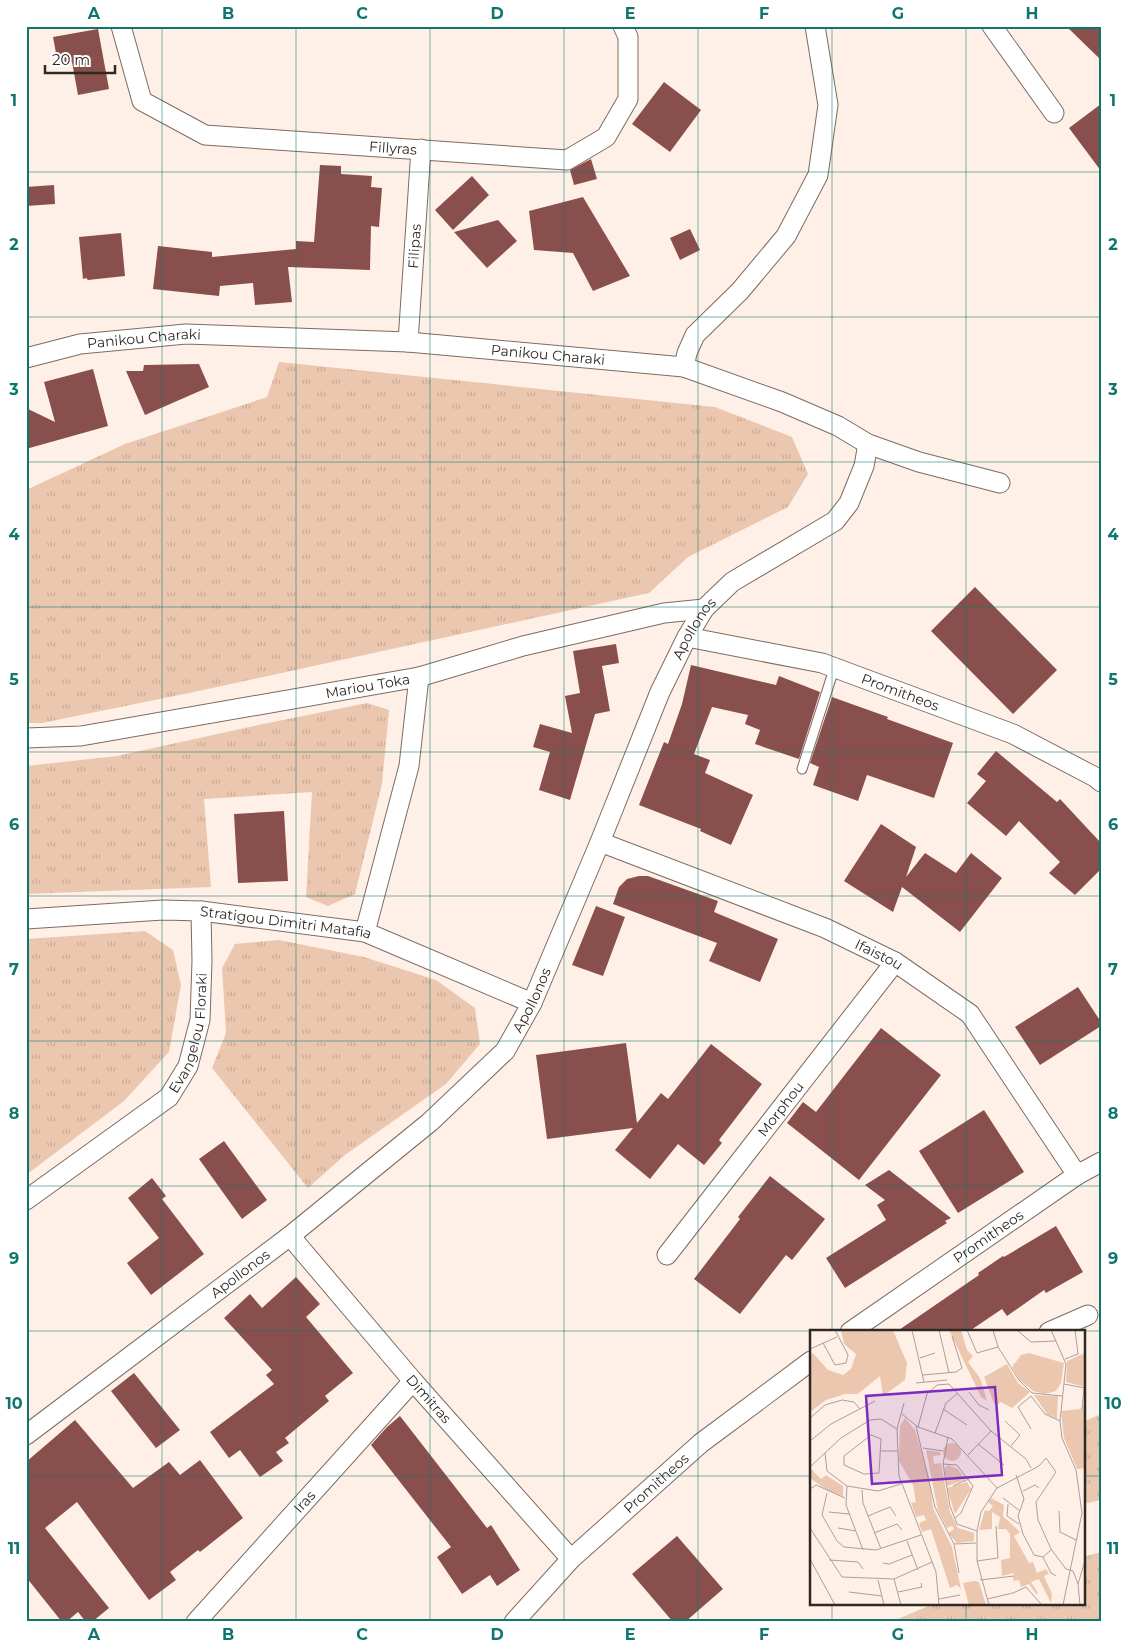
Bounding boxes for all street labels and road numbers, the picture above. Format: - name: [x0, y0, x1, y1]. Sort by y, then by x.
- street label: Fillyras: [369, 137, 418, 159]
- street label: Filipas: [404, 223, 425, 269]
- street label: Panikou Charaki: [86, 325, 201, 352]
- street label: Panikou Charaki: [490, 341, 606, 369]
- street label: Apollonos: [668, 593, 720, 662]
- street label: Promitheos: [859, 669, 942, 715]
- street label: Mariou Toka: [324, 670, 411, 702]
- street label: Stratigou Dimitri Matafia: [199, 902, 375, 943]
- street label: Ifaistou: [852, 935, 907, 974]
- street label: Apollonos: [508, 965, 555, 1036]
- street label: Evangelou Floraki: [165, 972, 211, 1096]
- street label: Morphou: [754, 1078, 808, 1140]
- street label: Promitheos: [949, 1206, 1027, 1267]
- street label: Apollonos: [207, 1245, 273, 1302]
- street label: Dimitras: [402, 1371, 455, 1427]
- street label: Promitheos: [620, 1449, 693, 1517]
- street label: Iras: [290, 1486, 319, 1517]

